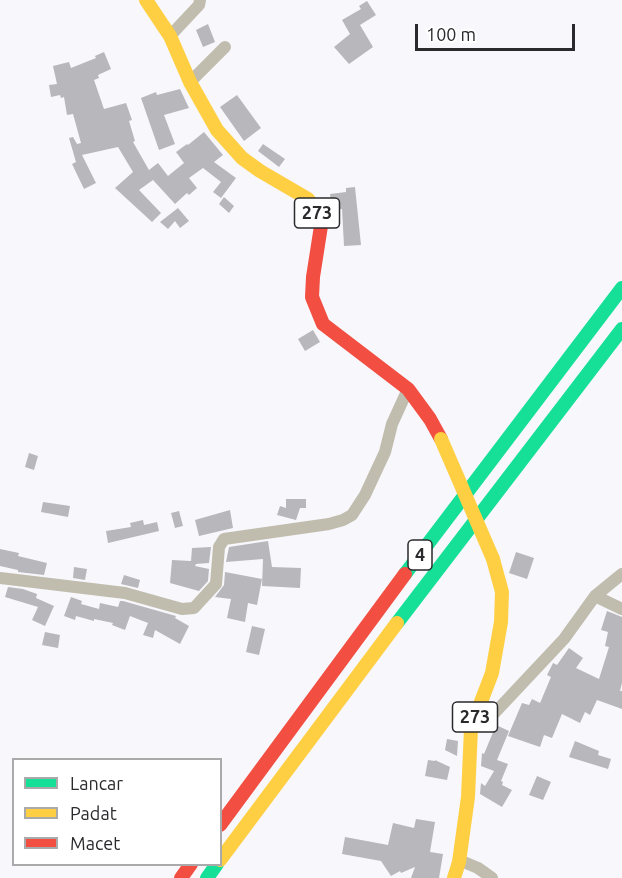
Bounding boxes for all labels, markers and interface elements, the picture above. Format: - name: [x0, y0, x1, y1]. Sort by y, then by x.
- scale bar: [418, 12, 578, 50]
- text: 100 m: [426, 24, 476, 44]
- road number: 273: [294, 198, 340, 228]
- road number: 4: [408, 540, 432, 570]
- road number: 273: [452, 702, 498, 732]
- legend: [12, 758, 222, 866]
- text: Lancar: [70, 773, 123, 793]
- text: Padat: [70, 803, 117, 823]
- text: Macet: [70, 833, 120, 853]

